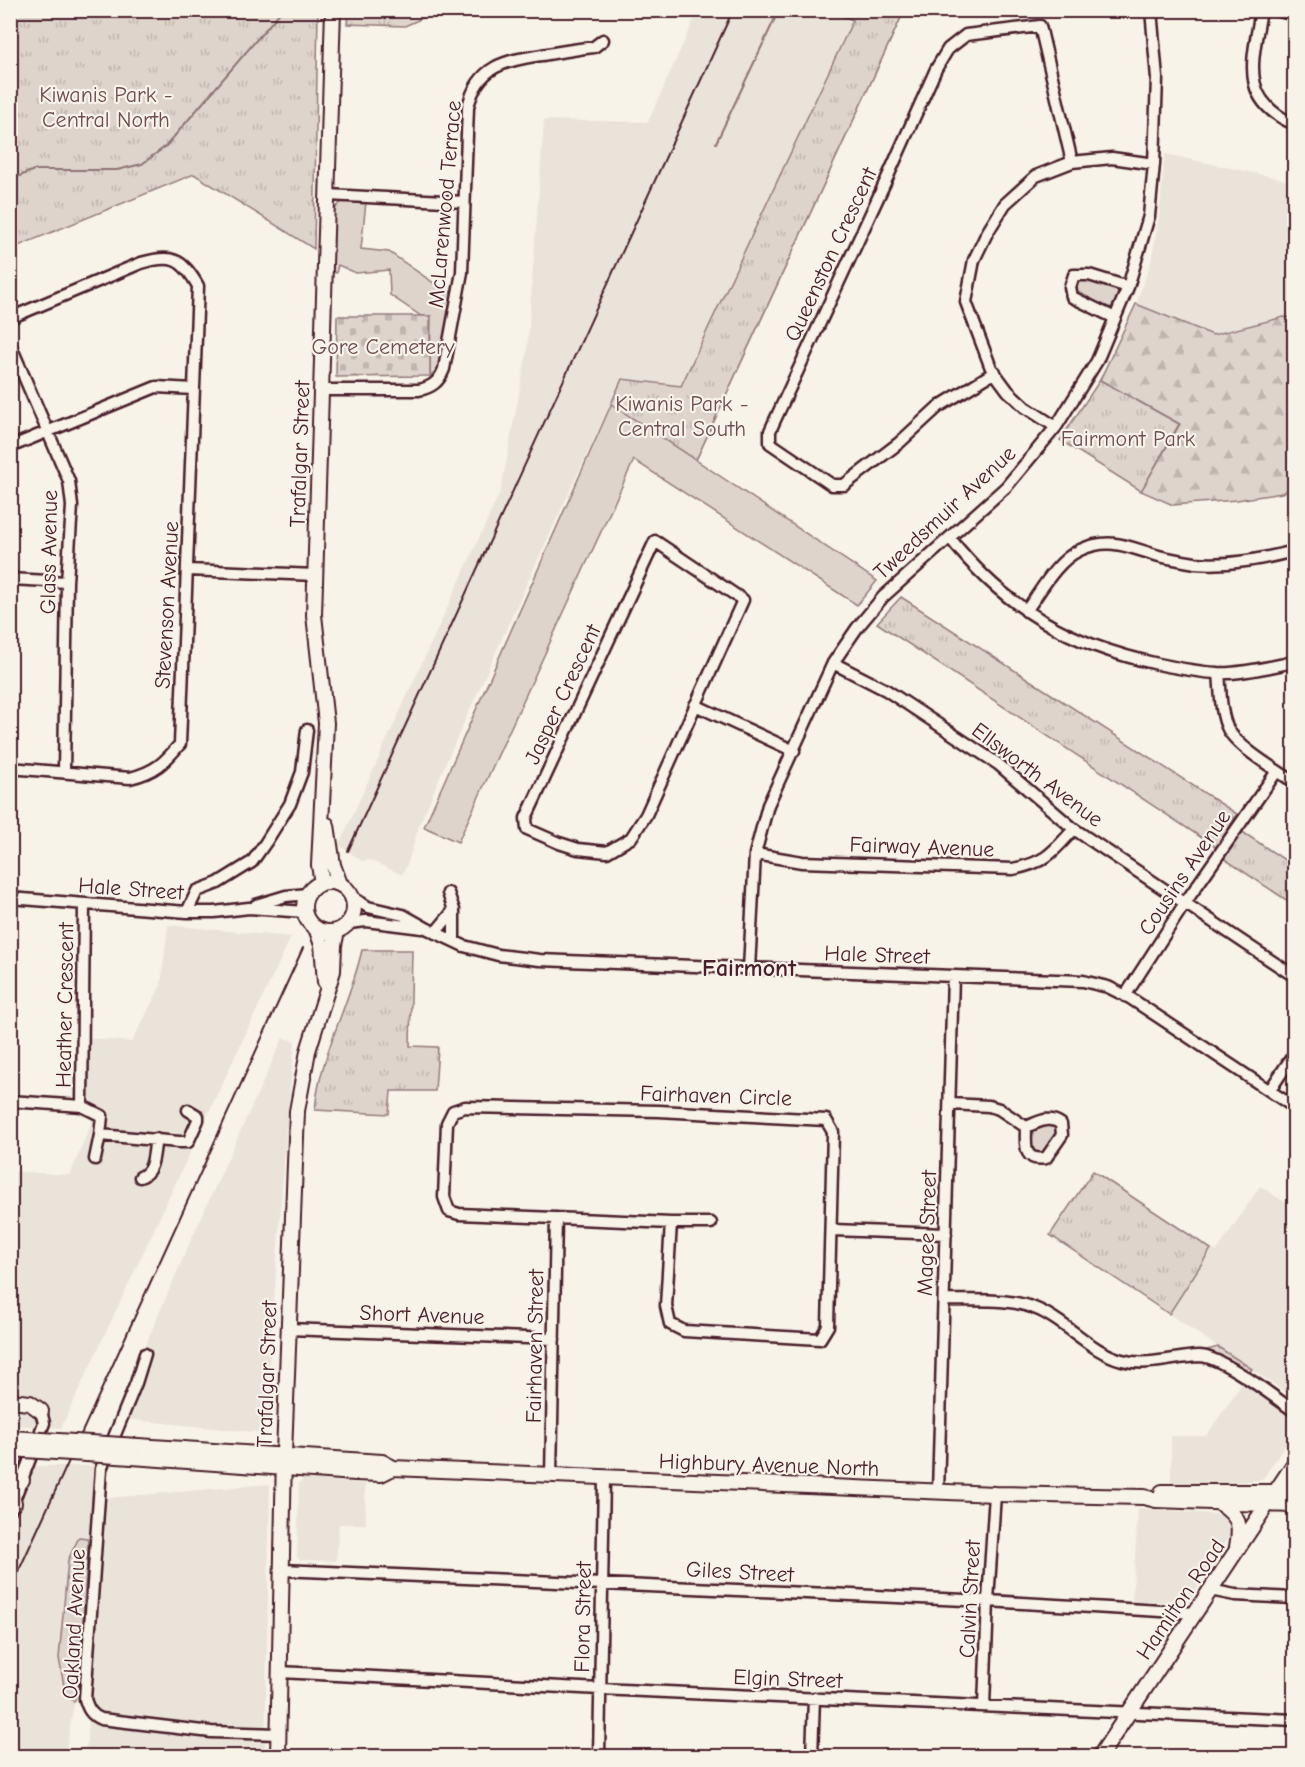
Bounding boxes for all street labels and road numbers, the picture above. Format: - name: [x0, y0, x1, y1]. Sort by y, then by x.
- street label: McLarenwood Terrace: [423, 99, 467, 309]
- street label: Queenston Crescent: [779, 163, 883, 346]
- street label: Trafalgar Street: [284, 379, 316, 528]
- street label: Tweedsmuir Avenue: [868, 440, 1021, 585]
- street label: Glass Avenue: [35, 490, 63, 615]
- street label: Stevenson Avenue: [150, 520, 184, 690]
- street label: Jasper Crescent: [519, 620, 607, 769]
- street label: Ellsworth Avenue: [967, 717, 1108, 833]
- street label: Cousins Avenue: [1133, 805, 1236, 940]
- street label: Fairway Avenue: [849, 831, 995, 863]
- street label: Hale Street: [77, 872, 185, 906]
- street label: Heather Crescent: [51, 921, 79, 1088]
- street label: Hale Street: [824, 940, 931, 970]
- street label: Fairhaven Circle: [640, 1080, 792, 1112]
- street label: Magee Street: [912, 1169, 942, 1296]
- street label: Fairhaven Street: [521, 1268, 549, 1423]
- street label: Trafalgar Street: [251, 1299, 283, 1448]
- street label: Short Avenue: [359, 1300, 485, 1330]
- street label: Highbury Avenue North: [658, 1448, 880, 1482]
- street label: Hamilton Road: [1131, 1534, 1231, 1665]
- street label: Calvin Street: [954, 1539, 986, 1659]
- street label: Oakland Avenue: [57, 1548, 91, 1700]
- street label: Giles Street: [685, 1556, 795, 1588]
- street label: Flora Street: [569, 1560, 597, 1673]
- street label: Elgin Street: [733, 1664, 844, 1694]

